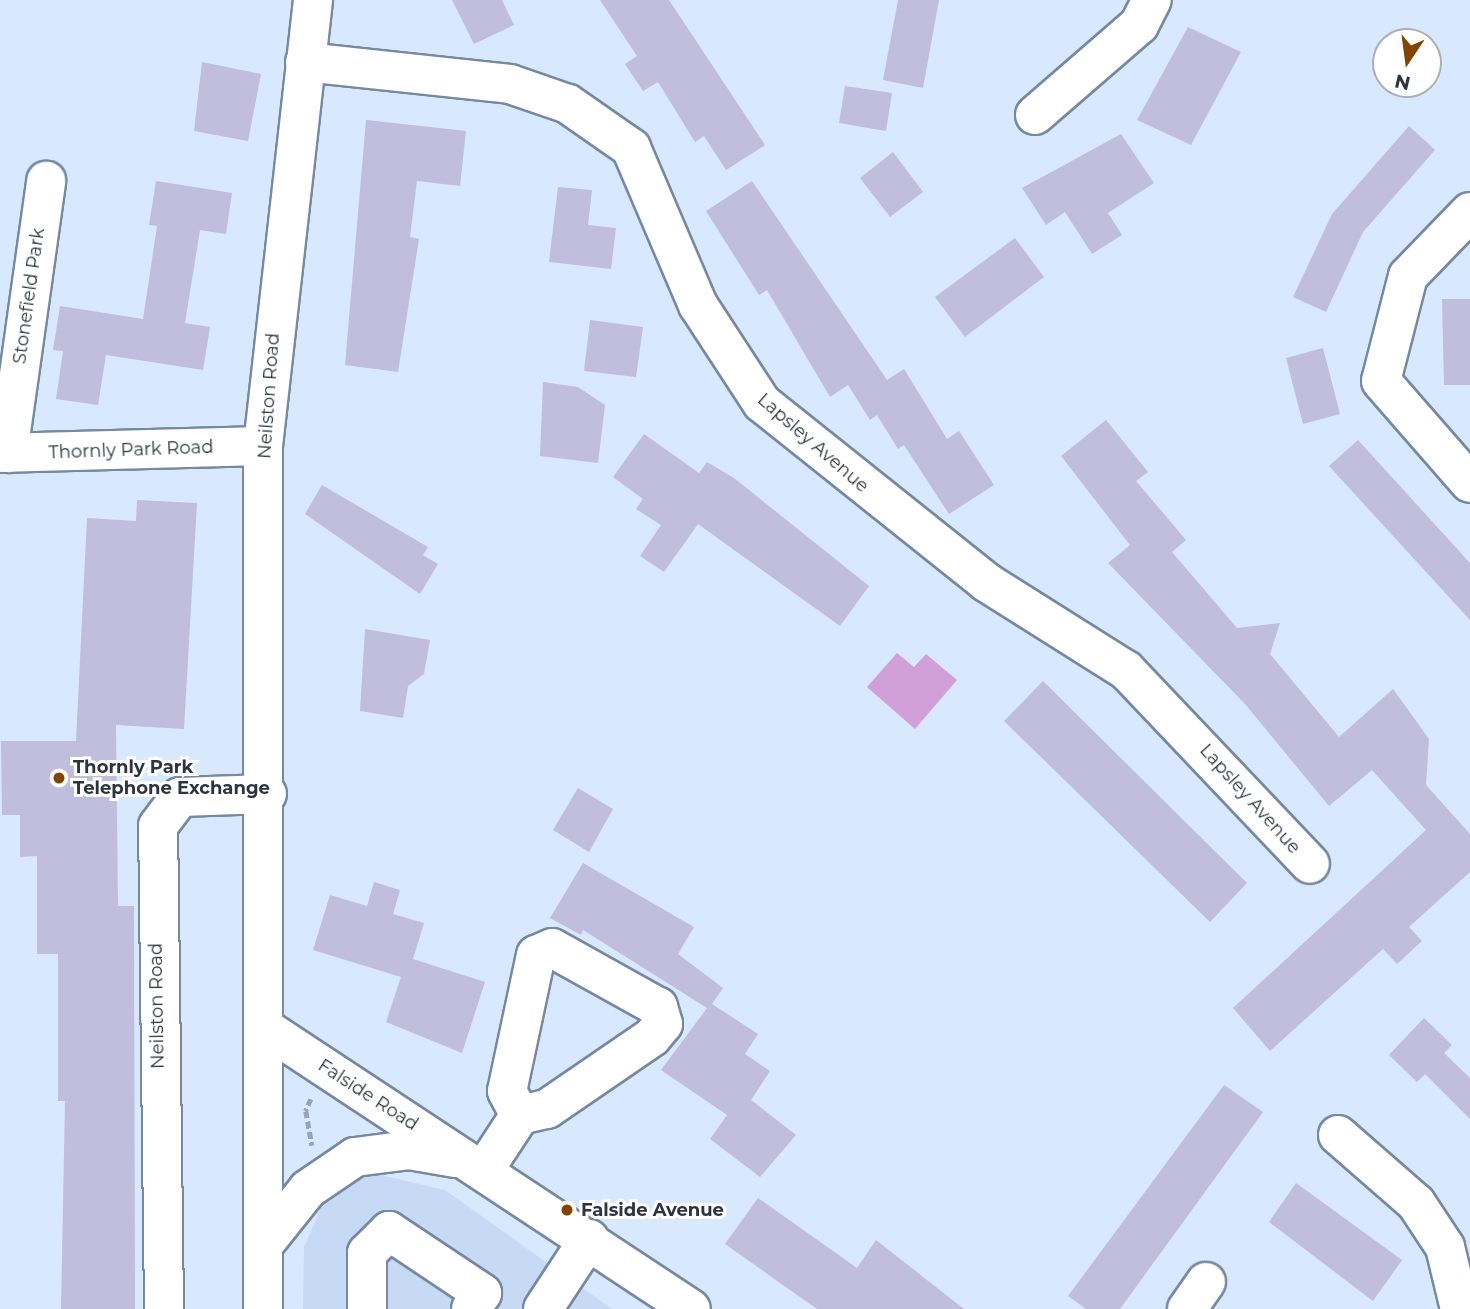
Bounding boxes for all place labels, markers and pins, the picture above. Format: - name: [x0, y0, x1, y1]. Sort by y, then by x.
- place label: Thornly Park Telephone Exchange: [73, 757, 270, 800]
- marker: Thornly Park Telephone Exchange: [51, 770, 67, 786]
- place label: Falside Avenue: [581, 1199, 724, 1221]
- marker: Falside Avenue: [559, 1202, 575, 1218]

